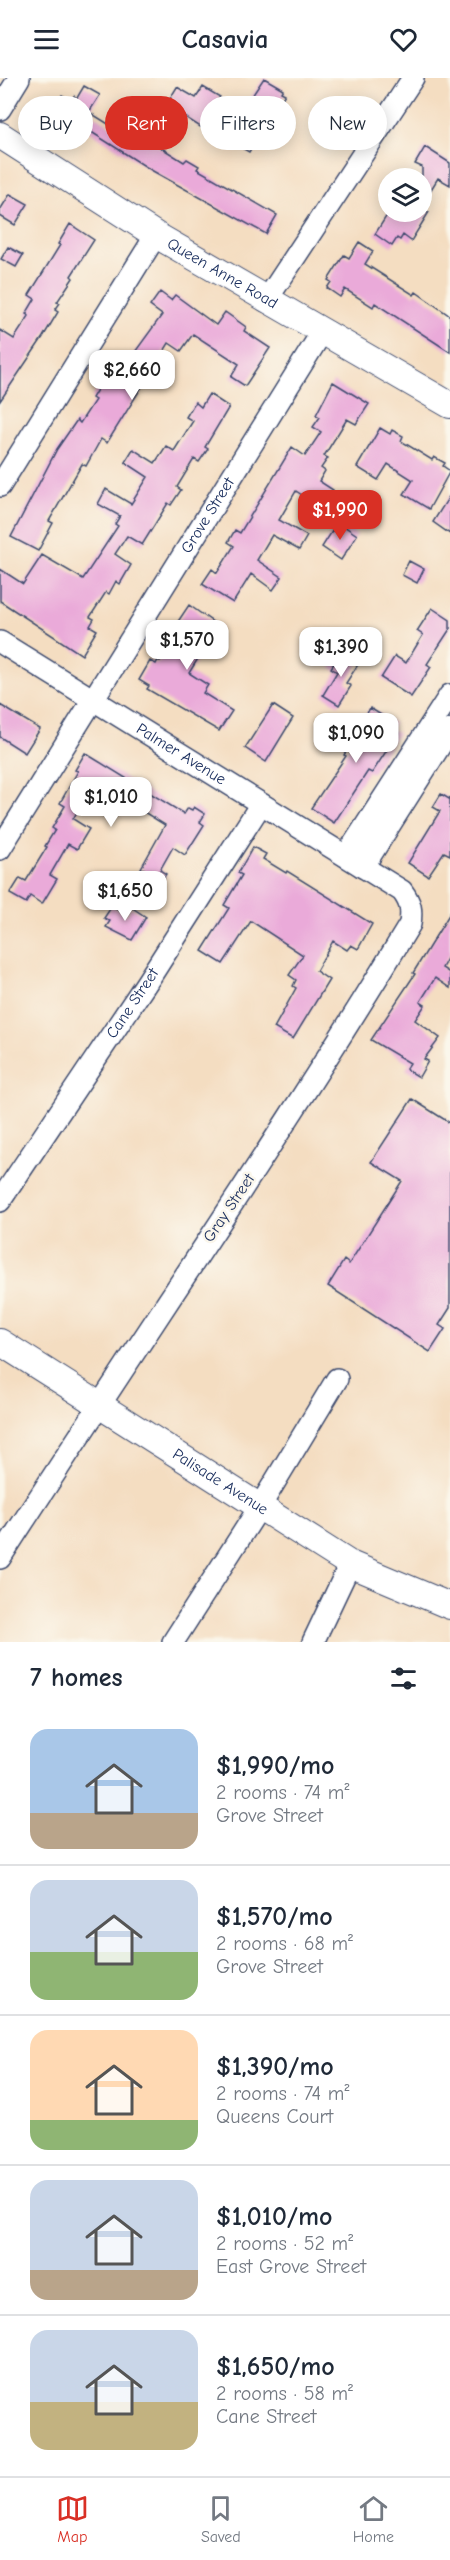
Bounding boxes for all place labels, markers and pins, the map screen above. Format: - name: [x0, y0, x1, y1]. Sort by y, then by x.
- pin: $2,660: [83, 350, 181, 401]
- pin: $1,990: [291, 490, 389, 541]
- pin: $1,570: [138, 620, 236, 671]
- pin: $1,390: [292, 627, 390, 678]
- pin: $1,090: [307, 713, 405, 764]
- pin: $1,010: [62, 777, 160, 828]
- pin: $1,650: [76, 871, 174, 922]

